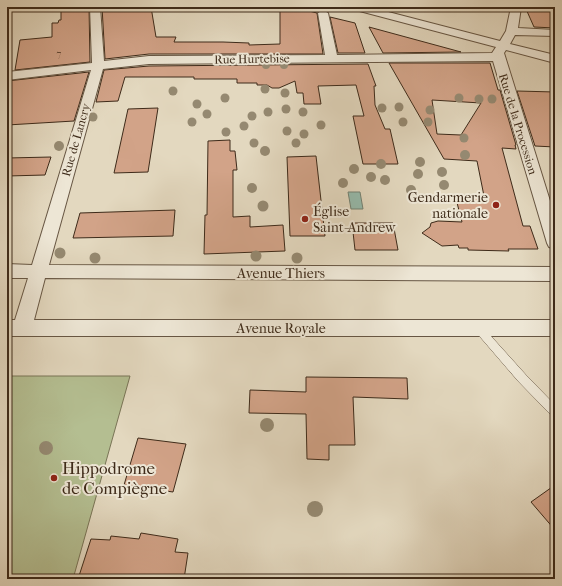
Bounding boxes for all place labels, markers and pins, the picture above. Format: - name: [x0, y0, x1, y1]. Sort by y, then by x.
- place label: Gendarmerie nationale: [408, 189, 488, 222]
- marker: Gendarmerie nationale: [491, 200, 501, 210]
- place label: Église Saint-Andrew: [313, 202, 396, 236]
- marker: Église Saint-Andrew: [300, 214, 310, 224]
- place label: Hippodrome de Compiègne: [62, 458, 168, 498]
- marker: Hippodrome de Compiègne: [49, 473, 59, 483]

